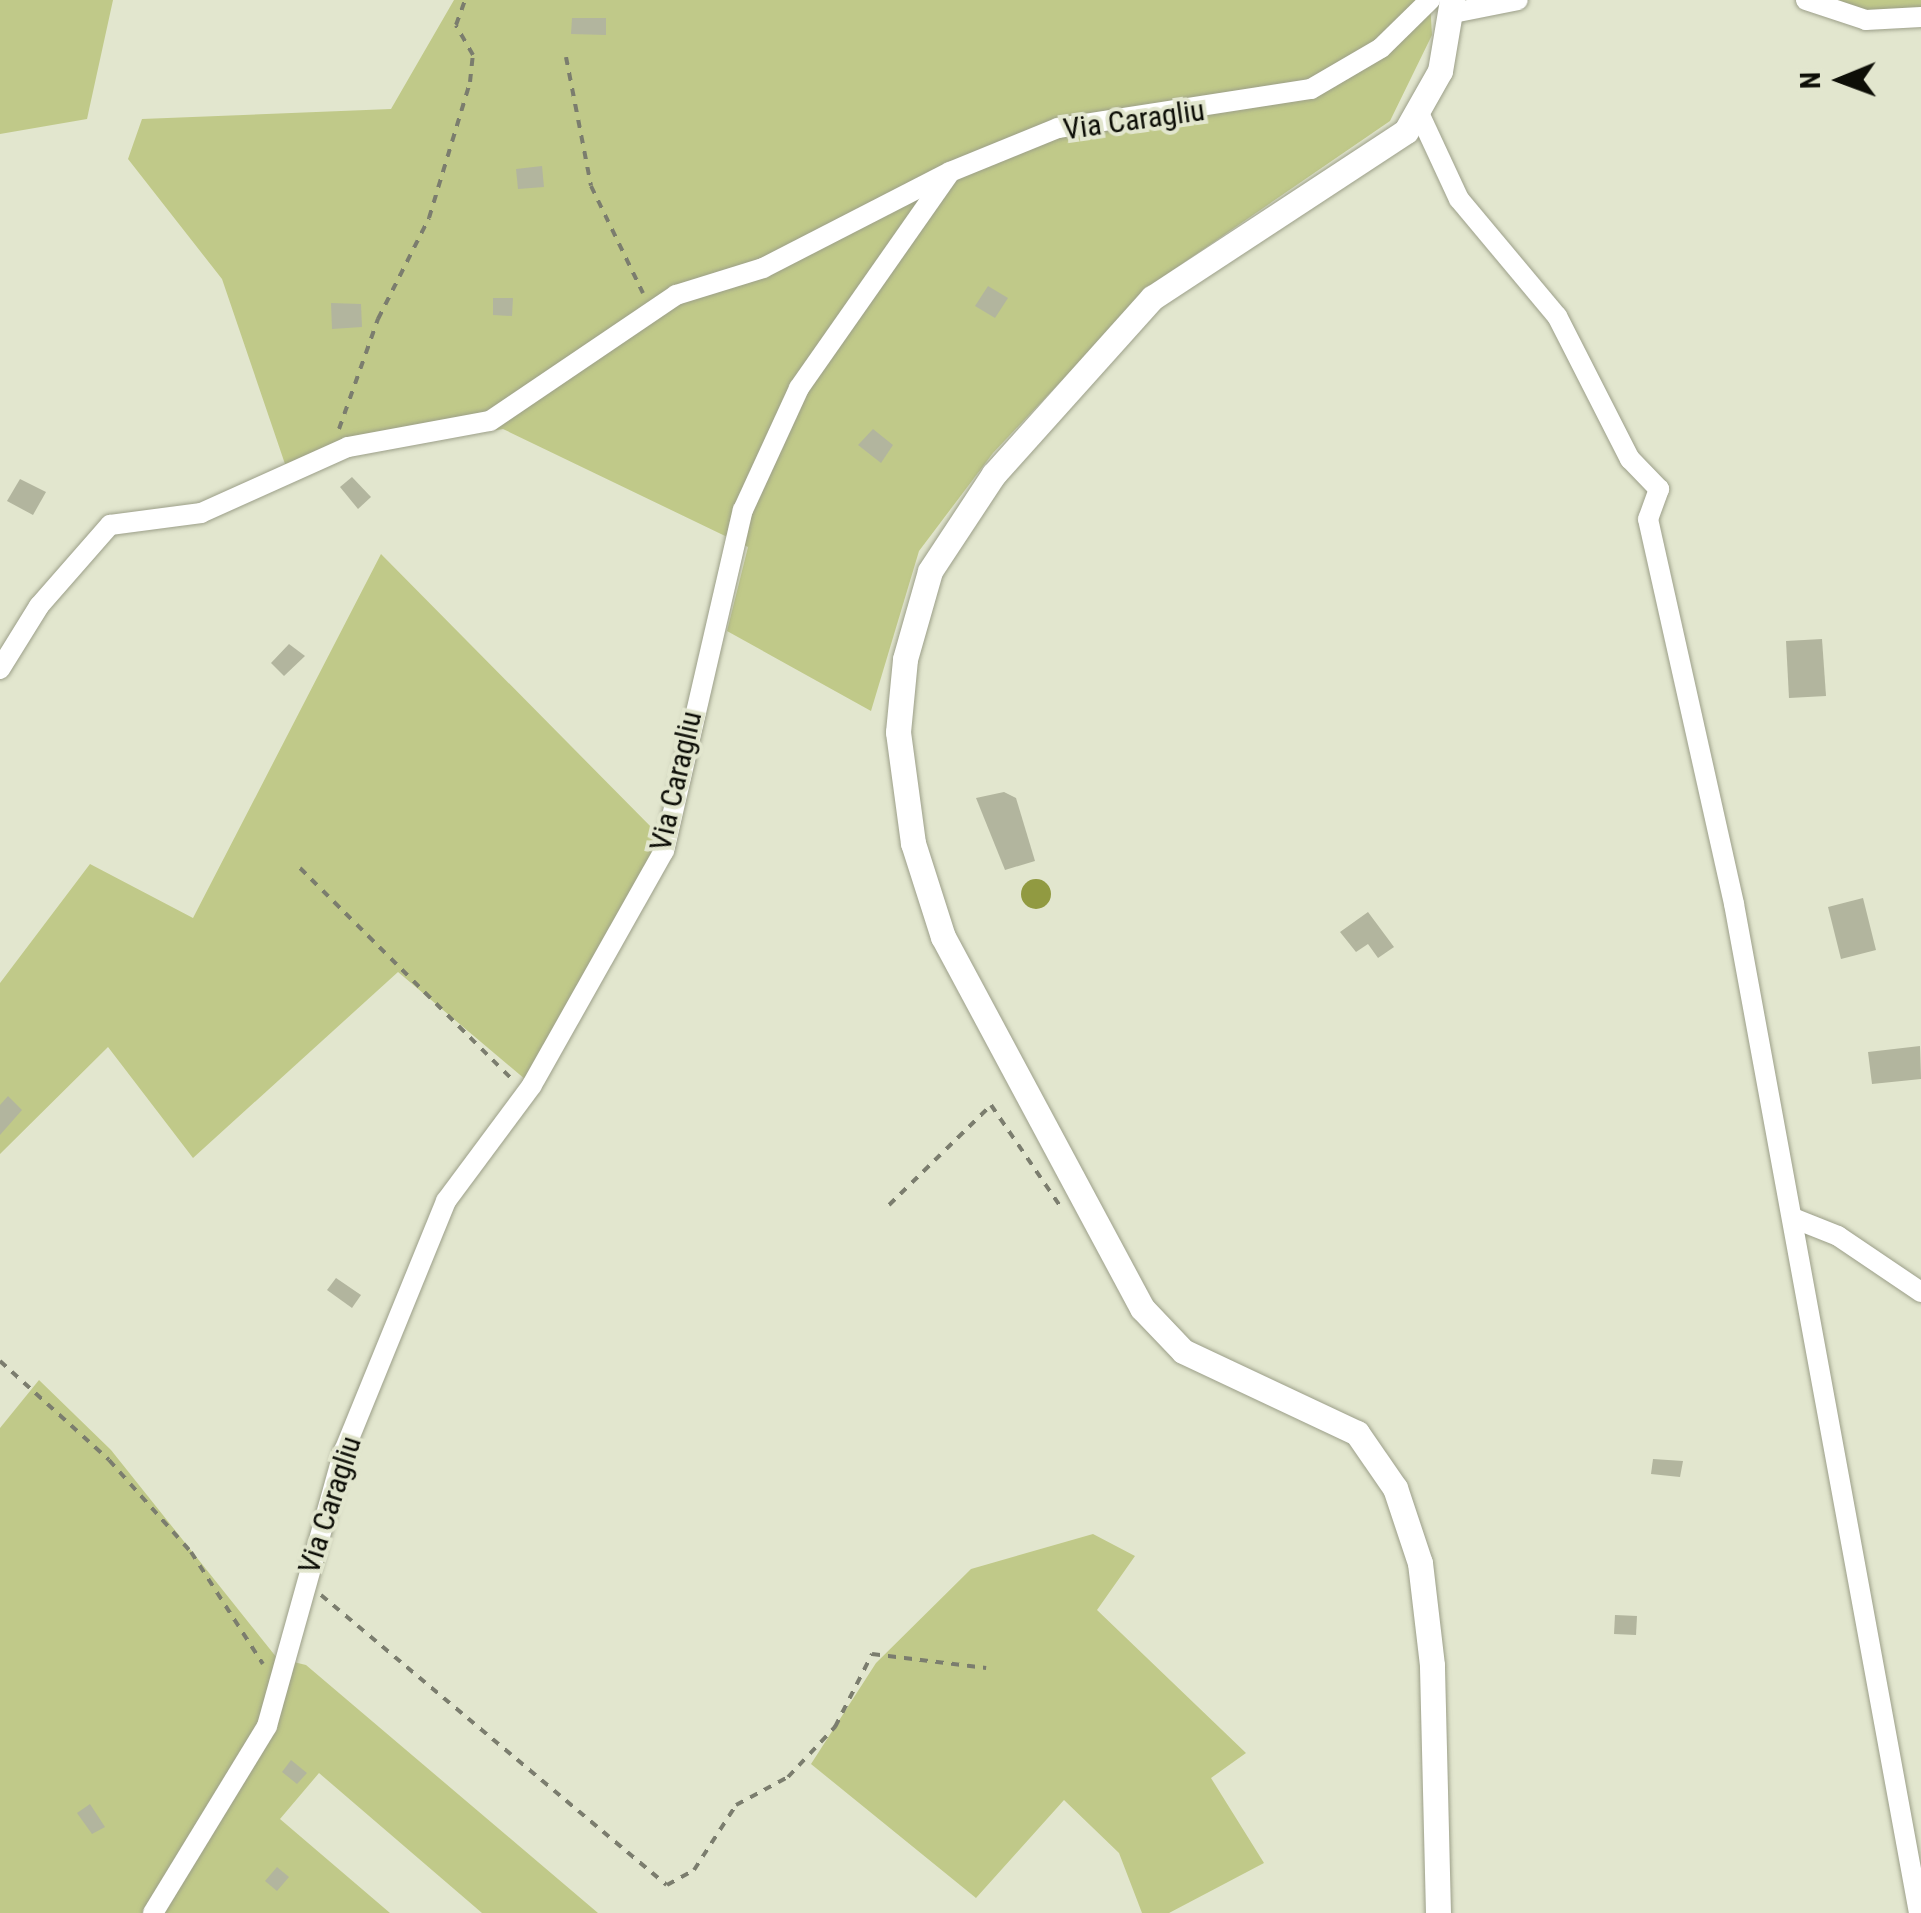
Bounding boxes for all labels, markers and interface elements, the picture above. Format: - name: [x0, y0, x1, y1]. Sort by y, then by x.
- north arrow: [1791, 30, 1891, 130]
- text: N: [1794, 72, 1827, 89]
- street label: Via Caragliu: [1061, 92, 1207, 148]
- street label: Via Caragliu: [642, 708, 710, 854]
- street label: Via Caragliu: [291, 1432, 369, 1578]

